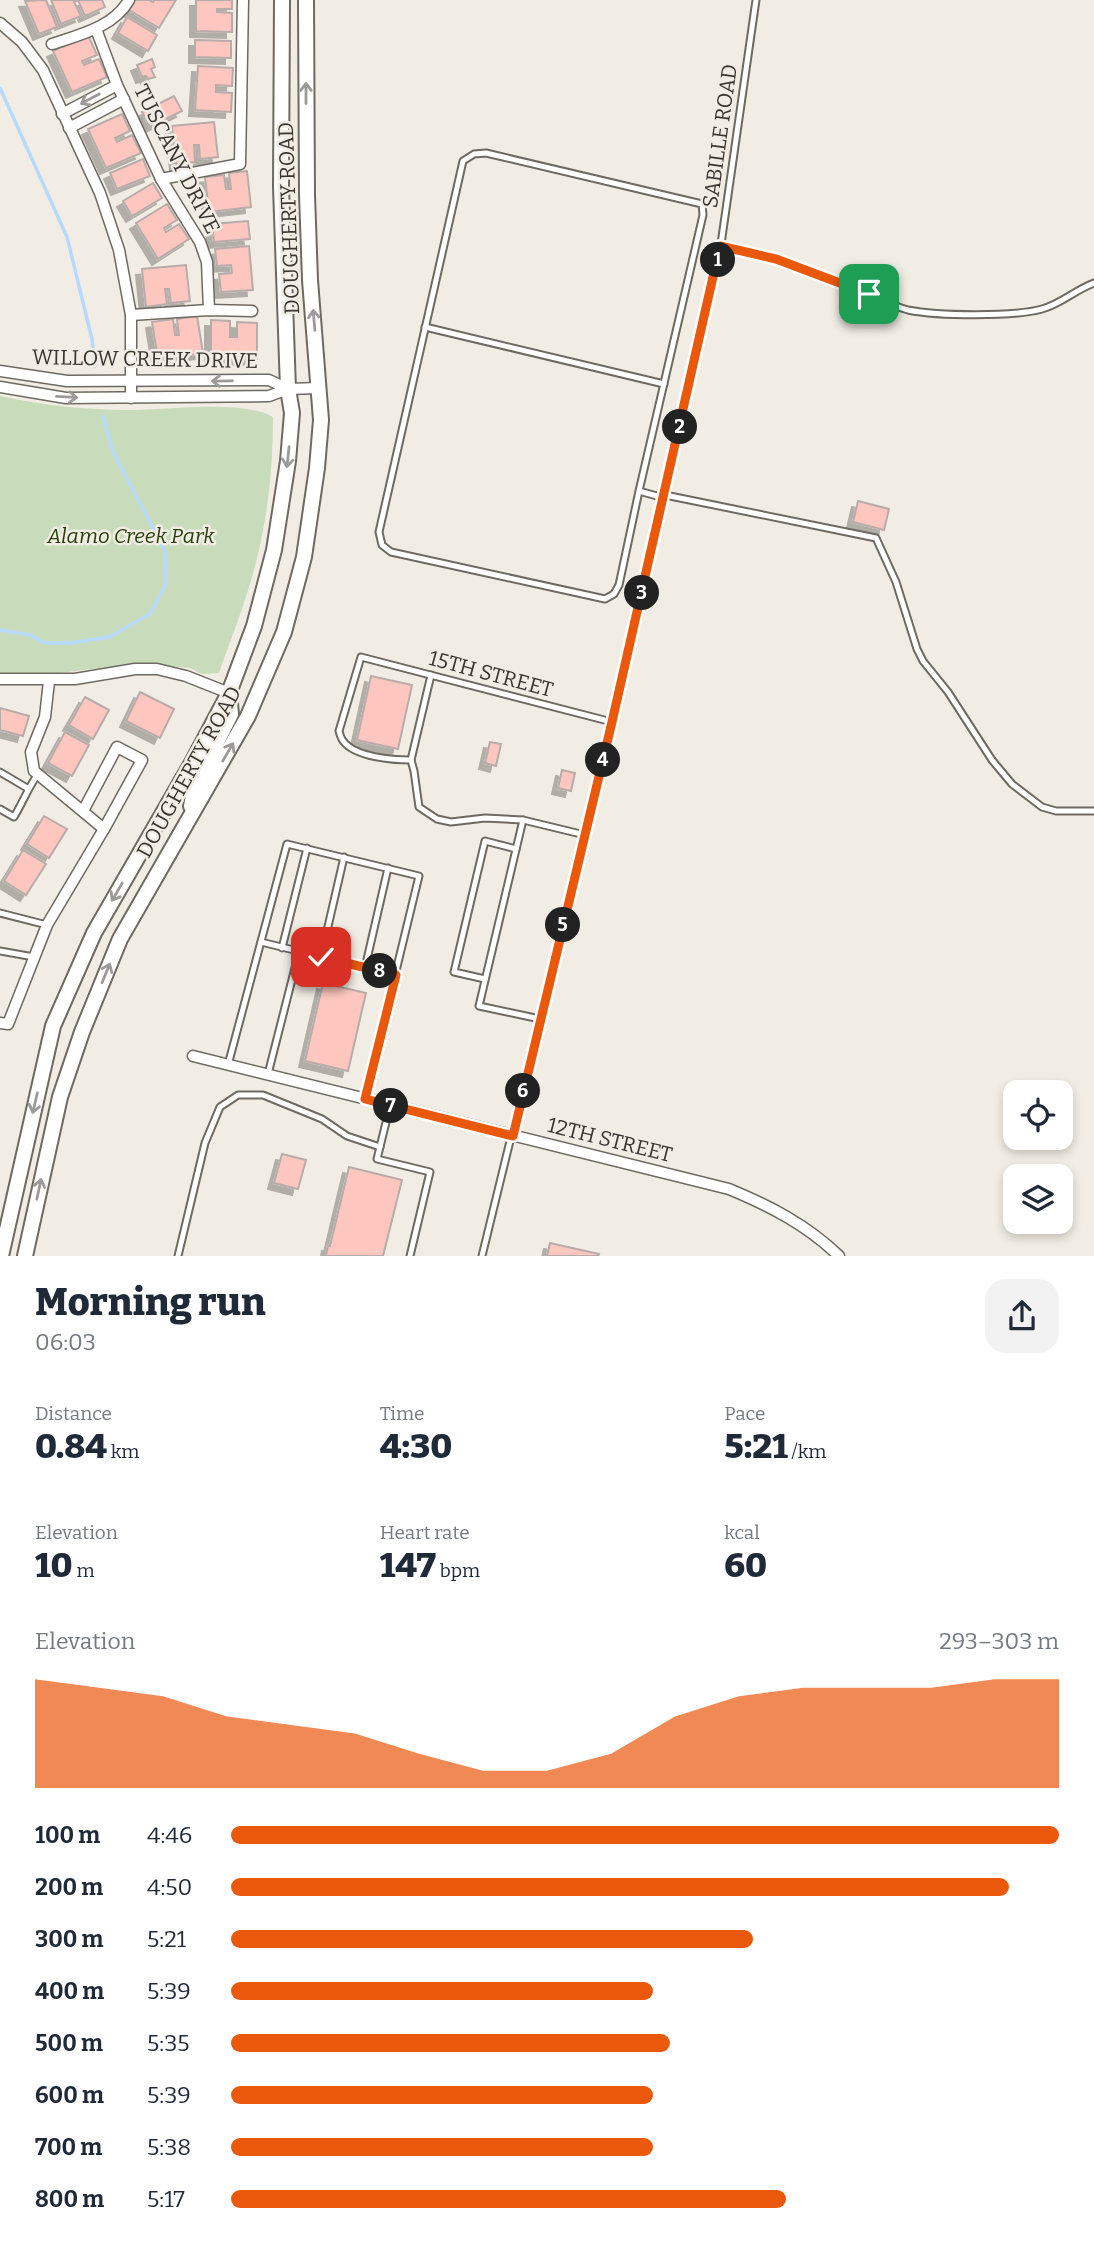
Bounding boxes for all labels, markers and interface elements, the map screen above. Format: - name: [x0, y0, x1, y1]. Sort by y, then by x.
- street label: SABILLE ROAD: [697, 62, 743, 210]
- street label: TUSCANY DRIVE: [128, 80, 226, 238]
- one-way arrow: [299, 82, 313, 105]
- one-way arrow: [80, 92, 100, 106]
- street label: DOUGHERTY ROAD: [273, 121, 305, 315]
- pin: 1: [700, 243, 736, 278]
- text: 1: [713, 248, 722, 271]
- pin: [839, 264, 899, 324]
- icon: arrive: [850, 275, 888, 313]
- one-way arrow: [307, 309, 320, 332]
- street label: WILLOW CREEK DRIVE: [32, 344, 258, 374]
- one-way arrow: [211, 374, 234, 388]
- one-way arrow: [56, 391, 78, 404]
- pin: 2: [662, 410, 698, 444]
- text: 2: [674, 415, 685, 438]
- one-way arrow: [281, 445, 294, 468]
- park label: Alamo Creek Park: [46, 523, 215, 549]
- pin: 3: [624, 576, 660, 610]
- text: 3: [636, 581, 647, 604]
- street label: 15TH STREET: [426, 645, 556, 703]
- street label: DOUGHERTY ROAD: [131, 682, 247, 862]
- one-way arrow: [222, 742, 235, 763]
- pin: 4: [586, 742, 620, 778]
- text: 4: [597, 748, 608, 771]
- one-way arrow: [110, 882, 124, 902]
- pin: 5: [546, 908, 580, 942]
- text: 5: [557, 913, 568, 936]
- pin: [291, 927, 351, 987]
- icon: check: [302, 938, 340, 976]
- pin: 8: [362, 954, 398, 988]
- text: 8: [374, 959, 385, 982]
- one-way arrow: [101, 962, 114, 984]
- pin: 6: [505, 1074, 540, 1108]
- text: 6: [517, 1079, 528, 1102]
- map controls: [1003, 1080, 1073, 1234]
- button: locate: [1003, 1080, 1073, 1150]
- pin: 7: [374, 1088, 408, 1124]
- one-way arrow: [28, 1091, 42, 1114]
- text: 7: [385, 1094, 396, 1117]
- street label: 12TH STREET: [545, 1112, 675, 1168]
- button: layers: [1003, 1164, 1073, 1234]
- one-way arrow: [33, 1178, 47, 1201]
- text: Morning run: [35, 1279, 266, 1325]
- button: share: [985, 1279, 1059, 1353]
- text: 06:03: [35, 1328, 96, 1356]
- text: Distance: [35, 1402, 112, 1425]
- text: Time: [380, 1402, 425, 1425]
- text: Pace: [724, 1402, 765, 1425]
- text: 0.84: [35, 1425, 107, 1467]
- text: 4:30: [380, 1425, 452, 1467]
- text: 5:21: [724, 1425, 788, 1467]
- text: km: [107, 1440, 139, 1463]
- text: /km: [788, 1440, 826, 1463]
- text: Elevation: [35, 1521, 118, 1544]
- text: Heart rate: [380, 1521, 470, 1544]
- text: kcal: [724, 1521, 760, 1544]
- text: 10: [35, 1544, 73, 1586]
- text: 147: [380, 1544, 436, 1586]
- text: 60: [724, 1544, 767, 1586]
- text: m: [73, 1559, 95, 1582]
- text: bpm: [436, 1559, 480, 1582]
- text: Elevation: [35, 1627, 135, 1655]
- text: 293–303 m: [939, 1627, 1059, 1655]
- text: 100 m: [35, 1821, 100, 1849]
- text: 4:46: [147, 1821, 192, 1849]
- text: 200 m: [35, 1873, 103, 1901]
- text: 4:50: [147, 1873, 192, 1901]
- text: 300 m: [35, 1925, 104, 1953]
- text: 5:21: [147, 1925, 186, 1953]
- text: 400 m: [35, 1977, 104, 2005]
- text: 5:39: [147, 1977, 191, 2005]
- text: 500 m: [35, 2029, 103, 2057]
- text: 5:35: [147, 2029, 190, 2057]
- text: 600 m: [35, 2081, 104, 2109]
- text: 5:39: [147, 2081, 191, 2109]
- text: 700 m: [35, 2133, 102, 2161]
- text: 5:38: [147, 2133, 191, 2161]
- text: 800 m: [35, 2185, 104, 2213]
- text: 5:17: [147, 2185, 185, 2213]

